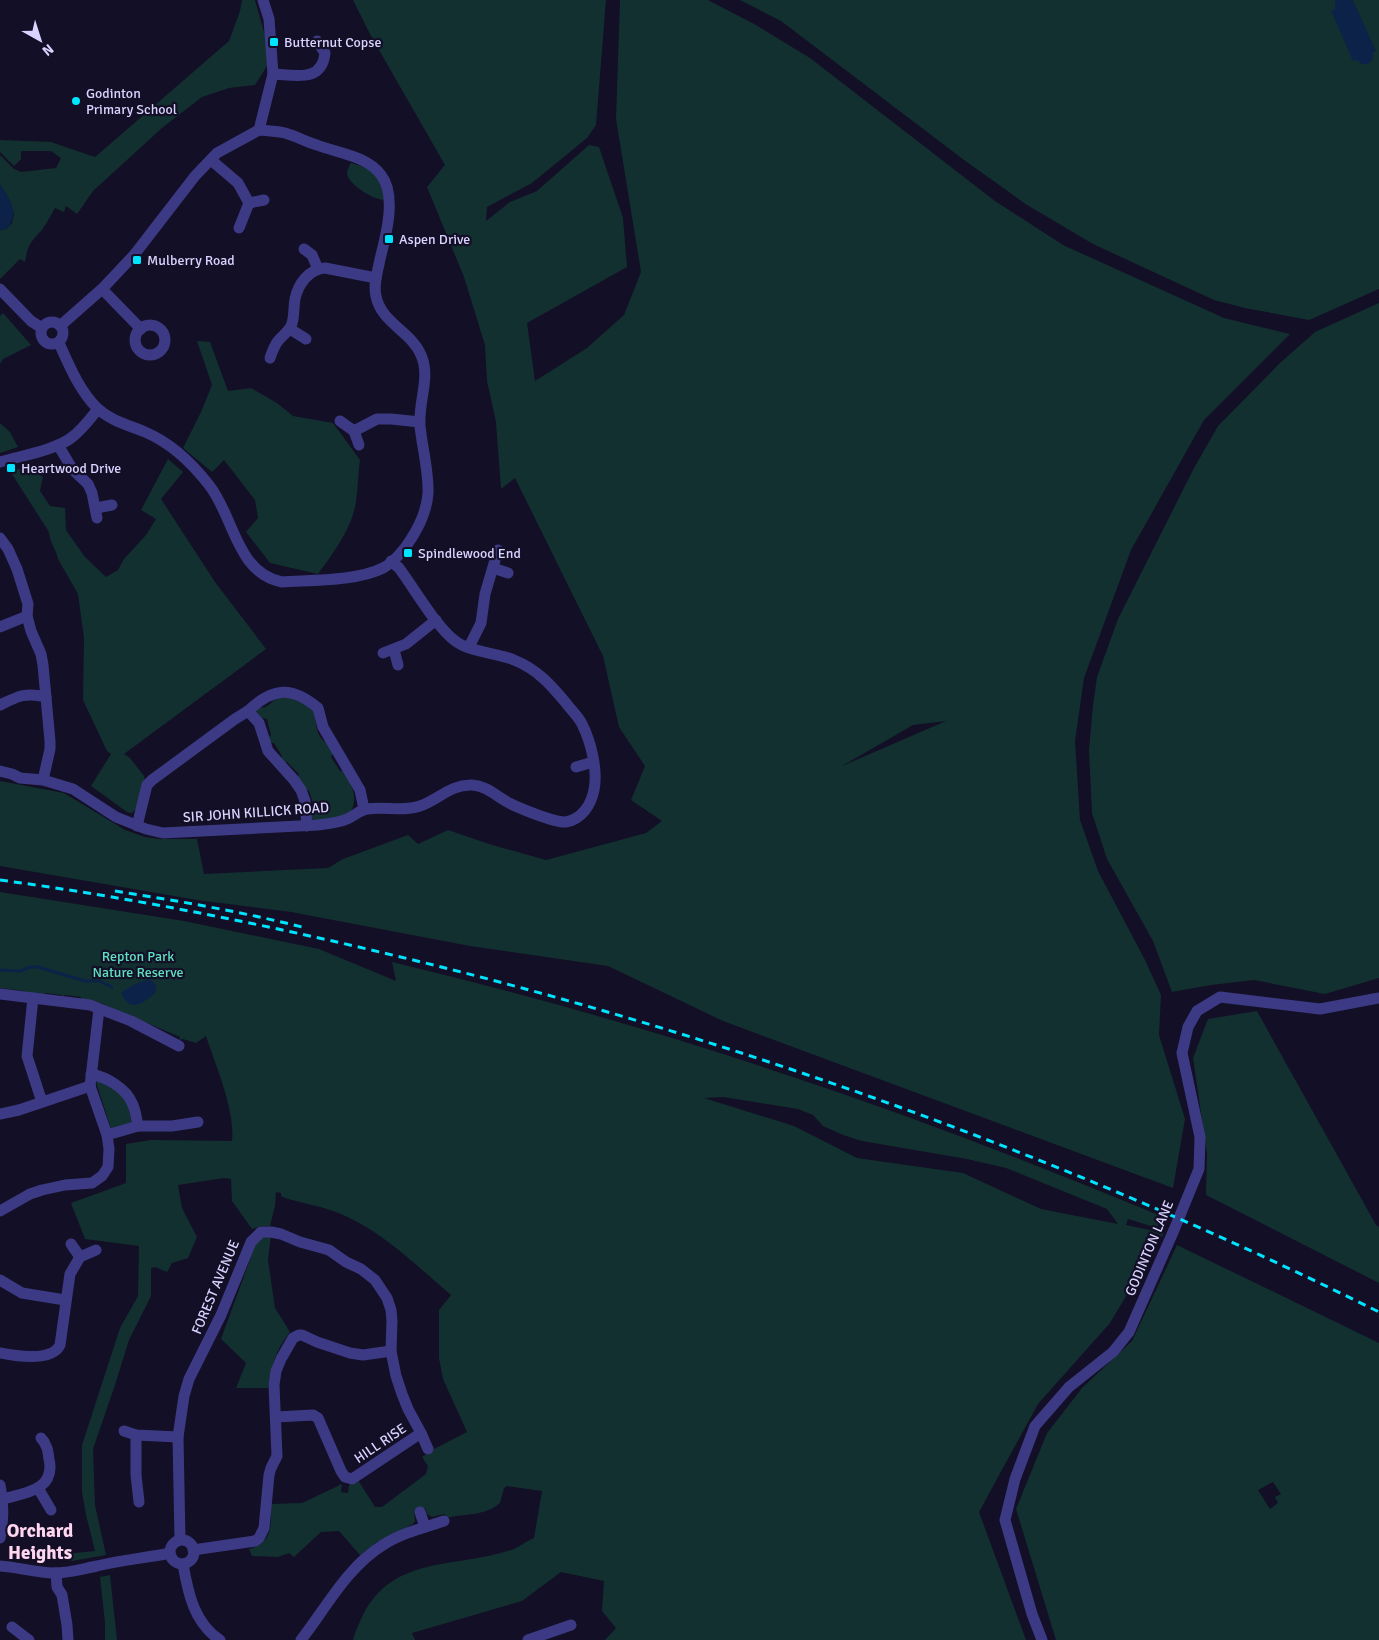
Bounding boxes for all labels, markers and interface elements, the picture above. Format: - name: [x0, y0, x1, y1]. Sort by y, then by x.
- north arrow: [15, 15, 65, 65]
- place label: Butternut Copse: [284, 34, 381, 51]
- marker: Butternut Copse: [268, 36, 280, 48]
- text: N: [39, 40, 57, 59]
- place label: Godinton Primary School: [86, 85, 177, 118]
- marker: Godinton Primary School: [70, 95, 82, 107]
- place label: Aspen Drive: [399, 231, 470, 248]
- marker: Aspen Drive: [383, 233, 395, 245]
- place label: Mulberry Road: [147, 252, 235, 269]
- marker: Mulberry Road: [131, 254, 143, 266]
- place label: Heartwood Drive: [21, 460, 121, 477]
- marker: Heartwood Drive: [5, 462, 17, 474]
- place label: Spindlewood End: [418, 545, 521, 562]
- marker: Spindlewood End: [402, 547, 414, 559]
- street label: SIR JOHN KILLICK ROAD: [182, 799, 330, 826]
- park label: Repton Park Nature Reserve: [92, 948, 184, 981]
- street label: GODINTON LANE: [1122, 1198, 1177, 1299]
- street label: FOREST AVENUE: [188, 1237, 243, 1337]
- street label: HILL RISE: [351, 1420, 410, 1467]
- district label: Orchard Heights: [7, 1519, 73, 1565]

